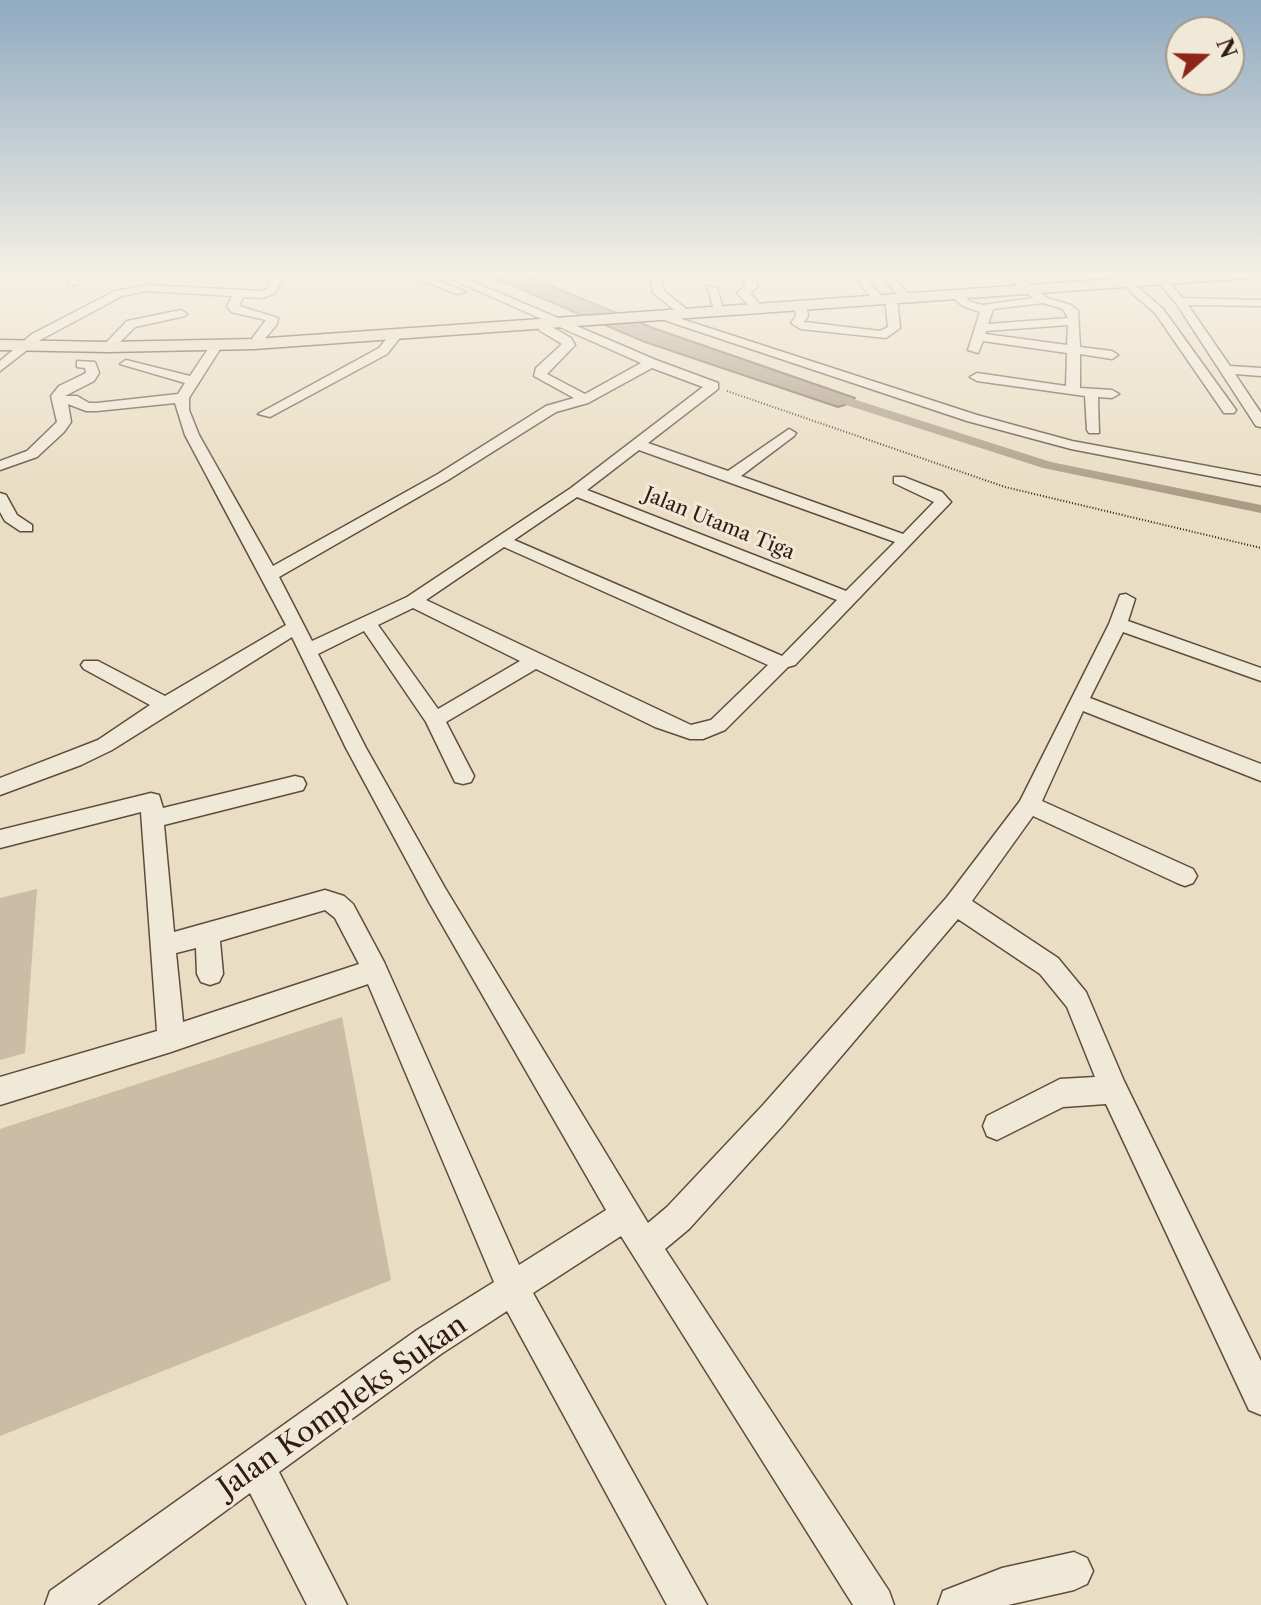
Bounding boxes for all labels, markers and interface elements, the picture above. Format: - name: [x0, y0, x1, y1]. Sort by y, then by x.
- north arrow: [1165, 16, 1245, 96]
- text: N: [1210, 35, 1242, 62]
- street label: Jalan Utama Tiga: [640, 483, 798, 565]
- street label: Jalan Kompleks Sukan: [212, 1309, 474, 1505]

